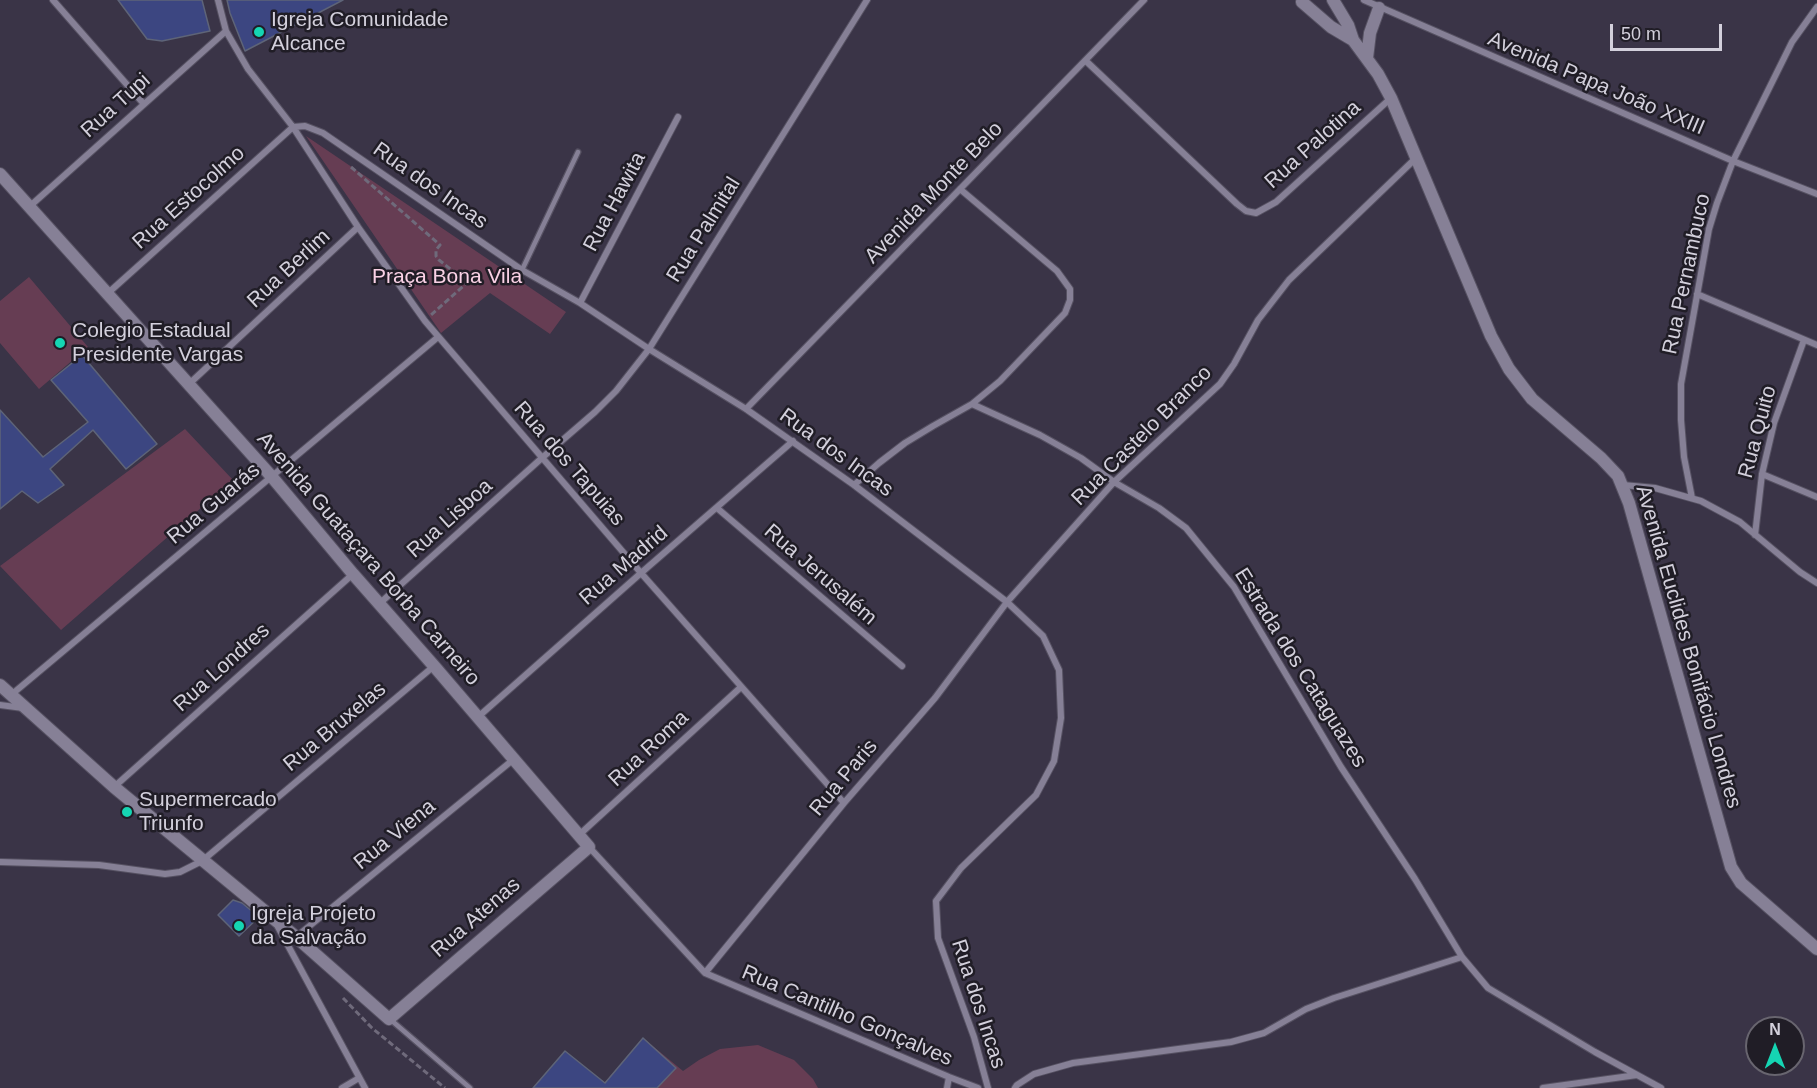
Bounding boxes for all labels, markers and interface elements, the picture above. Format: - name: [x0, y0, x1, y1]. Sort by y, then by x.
- place label: Igreja Comunidade Alcance: [271, 7, 448, 57]
- scale bar: [1613, 12, 1726, 50]
- text: 50 m: [1621, 24, 1661, 44]
- marker: Igreja Comunidade Alcance: [252, 25, 266, 39]
- street label: Avenida Papa João XXIII: [1484, 27, 1708, 141]
- street label: Rua Tupi: [76, 68, 156, 144]
- street label: Rua Palotina: [1260, 95, 1366, 195]
- street label: Avenida Monte Belo: [860, 117, 1008, 269]
- street label: Rua dos Incas: [368, 137, 492, 235]
- street label: Rua Estocolmo: [128, 141, 250, 255]
- street label: Rua Hawita: [578, 148, 652, 256]
- street label: Rua Palmital: [662, 173, 746, 287]
- street label: Rua Pernambuco: [1658, 191, 1716, 357]
- street label: Rua Berlim: [242, 224, 336, 314]
- park label: Praça Bona Vila: [372, 264, 522, 290]
- place label: Colegio Estadual Presidente Vargas: [72, 318, 243, 368]
- marker: Colegio Estadual Presidente Vargas: [53, 336, 67, 350]
- street label: Rua Castelo Branco: [1067, 361, 1217, 511]
- street label: Rua Quito: [1734, 383, 1782, 481]
- street label: Rua dos Tapuias: [508, 397, 630, 531]
- street label: Rua dos Incas: [774, 403, 898, 503]
- street label: Avenida Guataçara Borba Carneiro: [251, 427, 485, 691]
- street label: Rua Guarás: [163, 458, 265, 550]
- street label: Rua Lisboa: [402, 474, 498, 564]
- street label: Avenida Euclides Bonifácio Londres: [1630, 483, 1746, 811]
- street label: Rua Jerusalém: [758, 519, 882, 631]
- street label: Rua Madrid: [575, 521, 673, 611]
- street label: Estrada dos Cataguazes: [1228, 564, 1372, 772]
- street label: Rua Londres: [169, 618, 275, 718]
- street label: Rua Bruxelas: [279, 677, 391, 777]
- street label: Rua Roma: [604, 706, 694, 792]
- street label: Rua Paris: [805, 735, 883, 821]
- place label: Supermercado Triunfo: [139, 787, 277, 837]
- street label: Rua Viena: [349, 794, 441, 876]
- marker: Supermercado Triunfo: [120, 805, 134, 819]
- street label: Rua Atenas: [426, 872, 526, 964]
- place label: Igreja Projeto da Salvação: [251, 901, 376, 951]
- marker: Igreja Projeto da Salvação: [232, 919, 246, 933]
- street label: Rua dos Incas: [945, 936, 1011, 1072]
- street label: Rua Cantilho Gonçalves: [738, 960, 956, 1072]
- north arrow: [1745, 1016, 1805, 1076]
- text: N: [1769, 1021, 1781, 1038]

